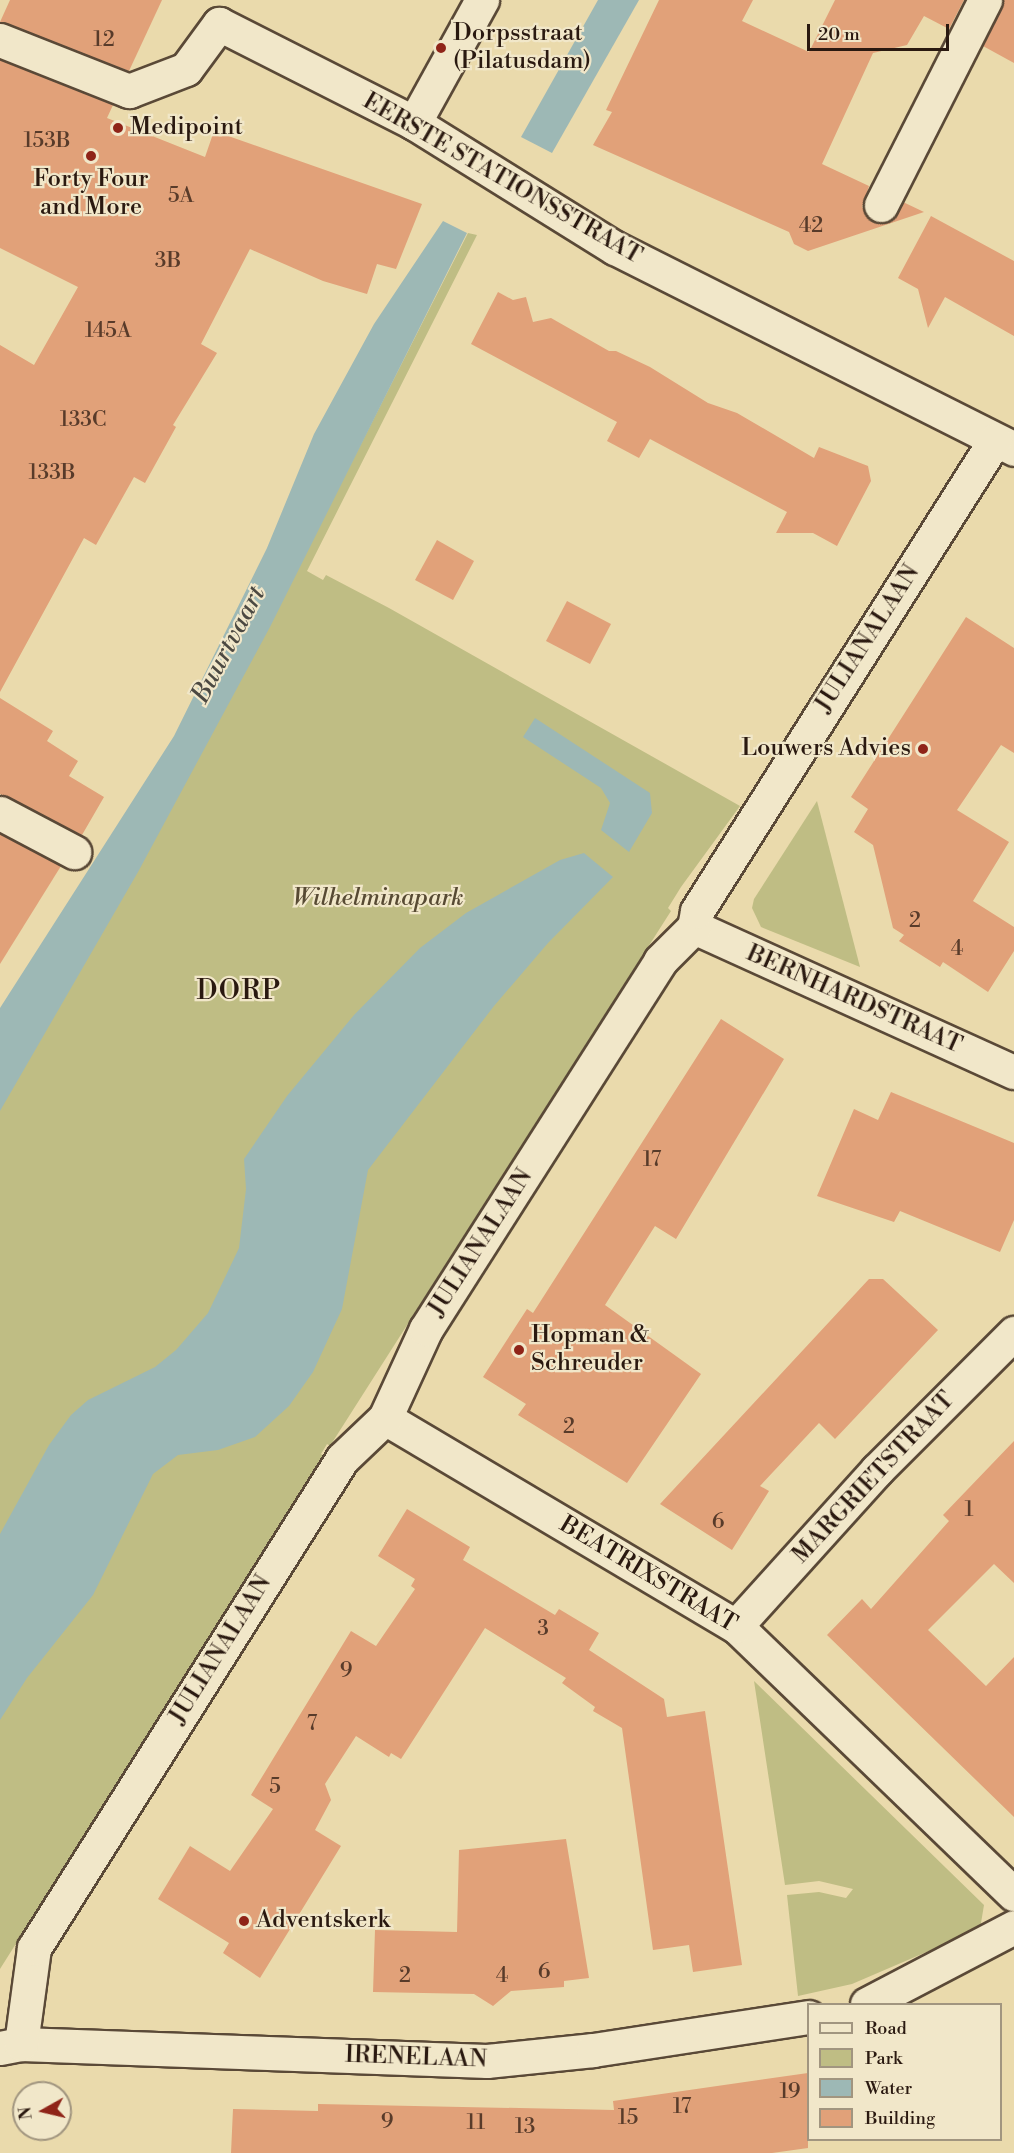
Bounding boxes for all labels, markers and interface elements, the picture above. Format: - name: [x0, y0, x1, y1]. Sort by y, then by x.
- scale bar: [810, 12, 952, 50]
- place label: Dorpsstraat (Pilatusdam): [453, 20, 591, 76]
- text: 20 m: [818, 23, 860, 46]
- house number: 12: [93, 27, 115, 53]
- marker: Dorpsstraat (Pilatusdam): [434, 41, 448, 55]
- street label: EERSTE STATIONSSTRAAT: [357, 87, 647, 271]
- place label: Medipoint: [130, 114, 243, 142]
- marker: Medipoint: [111, 121, 125, 135]
- house number: 153B: [24, 128, 70, 154]
- marker: Forty Four and More: [84, 149, 98, 163]
- place label: Forty Four and More: [33, 166, 149, 222]
- house number: 5A: [168, 183, 194, 209]
- house number: 42: [799, 213, 823, 239]
- house number: 3B: [155, 248, 181, 274]
- house number: 145A: [85, 318, 131, 344]
- house number: 133C: [60, 407, 106, 433]
- house number: 133B: [29, 460, 75, 486]
- street label: JULIANALAAN: [810, 560, 926, 718]
- water label: Buurtvaart: [185, 581, 273, 709]
- place label: Louwers Advies: [741, 735, 911, 763]
- marker: Louwers Advies: [916, 742, 930, 756]
- park label: Wilhelminapark: [292, 885, 464, 913]
- house number: 2: [909, 908, 921, 934]
- house number: 4: [951, 936, 963, 962]
- street label: BERNHARDSTRAAT: [742, 940, 966, 1060]
- district label: DORP: [196, 976, 282, 1008]
- house number: 17: [643, 1147, 661, 1173]
- street label: JULIANALAAN: [423, 1164, 539, 1322]
- place label: Hopman & Schreuder: [531, 1322, 649, 1378]
- marker: Hopman & Schreuder: [512, 1343, 526, 1357]
- street label: MARGRIETSTRAAT: [787, 1386, 961, 1570]
- house number: 2: [563, 1414, 575, 1440]
- house number: 1: [964, 1497, 974, 1523]
- house number: 6: [712, 1509, 724, 1535]
- street label: BEATRIXSTRAAT: [554, 1511, 742, 1639]
- street label: JULIANALAAN: [164, 1570, 278, 1730]
- house number: 3: [537, 1616, 549, 1642]
- house number: 9: [340, 1658, 352, 1684]
- house number: 7: [307, 1711, 317, 1737]
- house number: 5: [269, 1774, 281, 1800]
- place label: Adventskerk: [256, 1907, 390, 1935]
- marker: Adventskerk: [237, 1914, 251, 1928]
- house number: 6: [538, 1959, 550, 1985]
- house number: 2: [399, 1963, 411, 1989]
- house number: 4: [496, 1963, 508, 1989]
- legend: [807, 2003, 1002, 2141]
- text: Road: [865, 2017, 907, 2040]
- street label: IRENELAAN: [344, 2041, 488, 2075]
- text: Park: [865, 2047, 902, 2070]
- text: Water: [865, 2077, 912, 2100]
- house number: 19: [779, 2079, 801, 2105]
- north arrow: [12, 2081, 72, 2141]
- house number: 17: [673, 2094, 691, 2120]
- house number: 15: [618, 2105, 638, 2131]
- text: N: [15, 2106, 37, 2121]
- text: Building: [865, 2107, 935, 2130]
- house number: 9: [381, 2109, 393, 2135]
- house number: 11: [467, 2110, 485, 2136]
- house number: 13: [515, 2114, 535, 2140]

